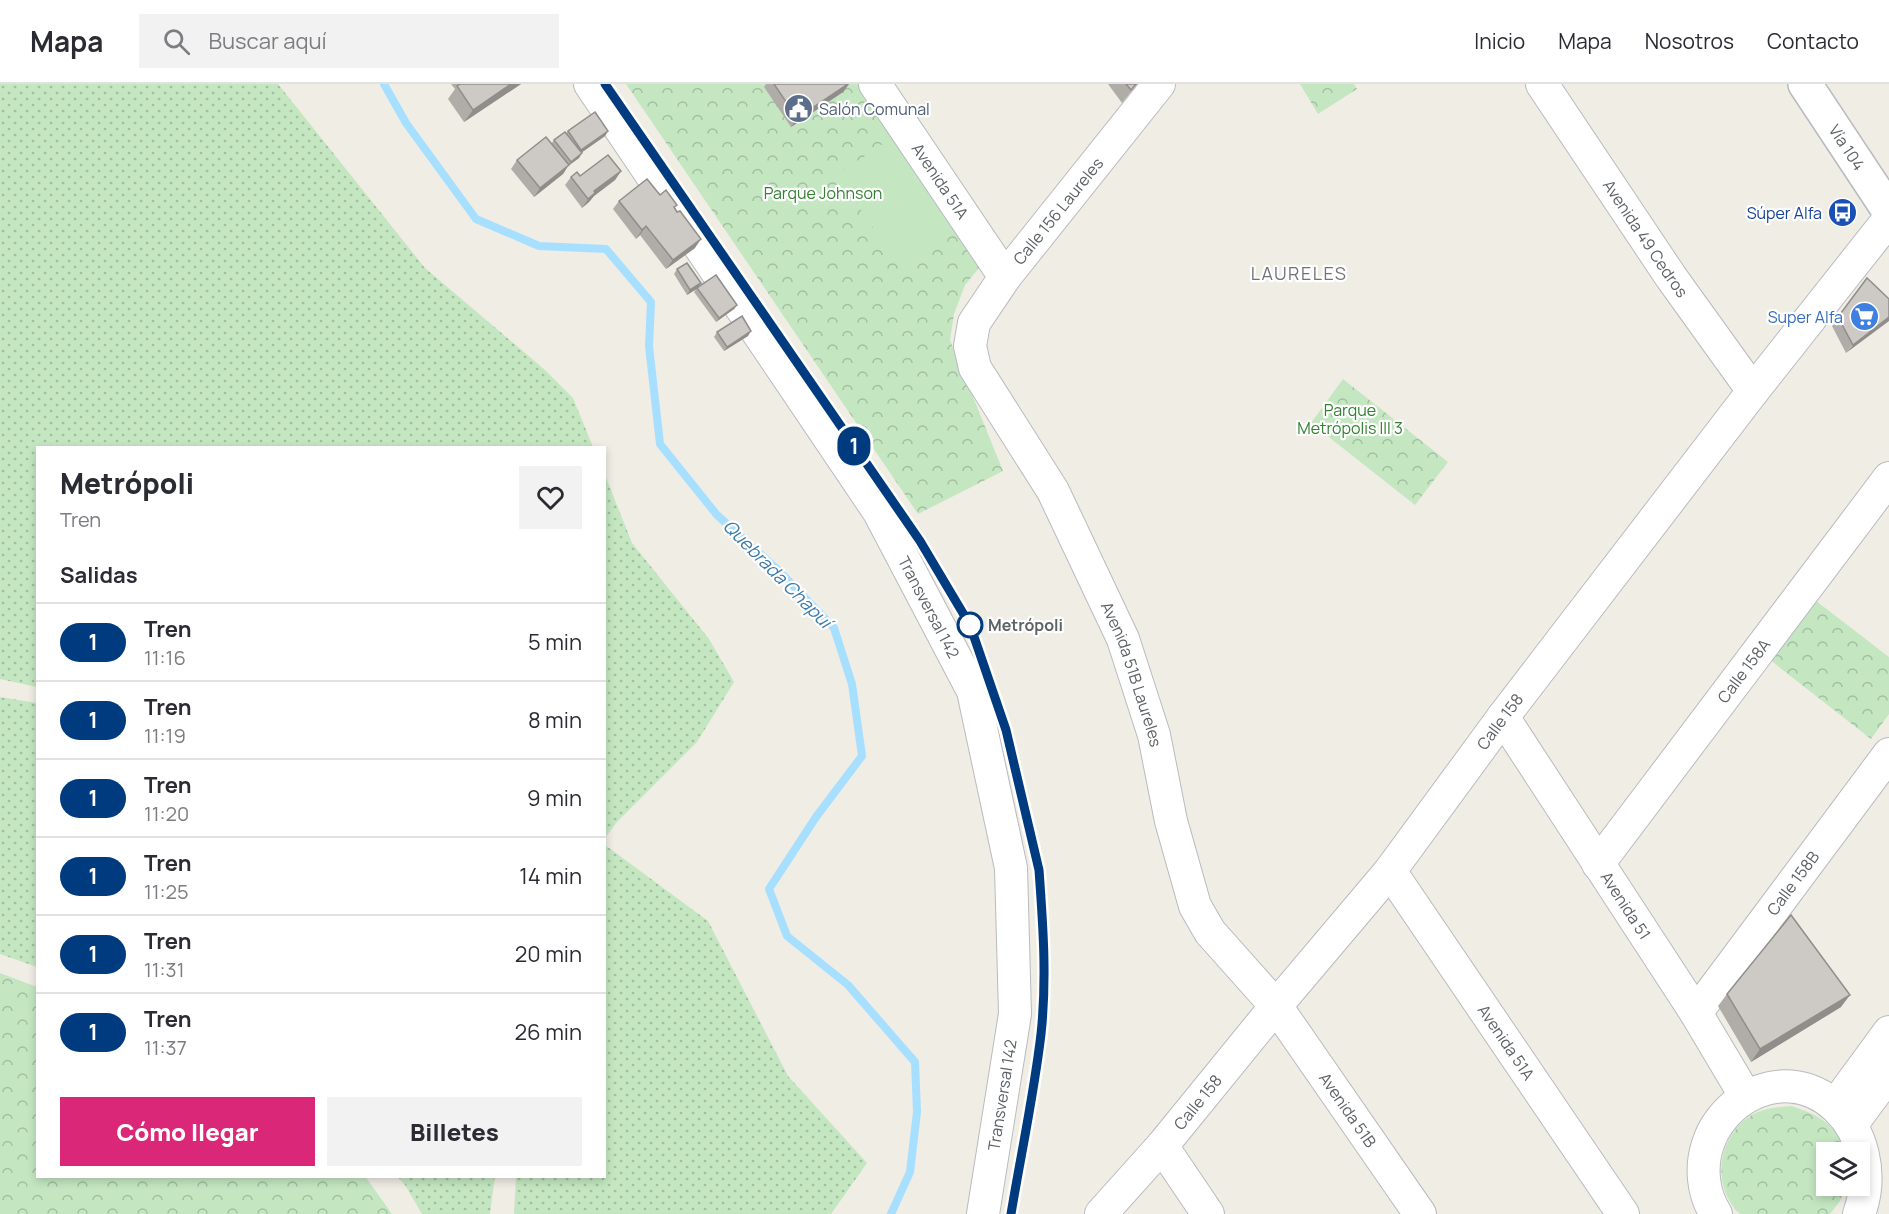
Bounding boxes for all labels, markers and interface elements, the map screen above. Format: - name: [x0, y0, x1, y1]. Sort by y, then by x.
- search box: [139, 14, 559, 68]
- text: Mapa: [30, 22, 103, 60]
- icon: search: [160, 25, 193, 58]
- text: Buscar aquí: [208, 26, 327, 56]
- text: Inicio: [1474, 27, 1525, 55]
- text: Mapa: [1558, 27, 1612, 55]
- text: Nosotros: [1645, 27, 1734, 55]
- text: Contacto: [1767, 27, 1859, 55]
- public building icon: Salón Comunal: [782, 93, 814, 125]
- place label: Salón Comunal: [819, 98, 930, 120]
- street label: Vía 104: [1824, 120, 1870, 175]
- street label: Avenida 51A: [907, 139, 974, 223]
- street label: Calle 156 Laureles: [1008, 153, 1108, 269]
- street label: Avenida 49 Cedros: [1598, 175, 1693, 302]
- park label: Parque Johnson: [764, 182, 882, 204]
- bus stop icon: Súper Alfa: [1827, 197, 1859, 229]
- place label: Súper Alfa: [1747, 202, 1822, 224]
- district label: LAURELES: [1251, 261, 1347, 285]
- supermarket icon: Super Alfa: [1848, 301, 1880, 333]
- place label: Super Alfa: [1768, 306, 1843, 328]
- park label: Parque Metrópolis III 3: [1297, 399, 1403, 439]
- line badge: 1: [834, 426, 874, 466]
- text: 1: [849, 432, 859, 460]
- text: Metrópoli: [60, 464, 194, 502]
- button: heart: [519, 466, 582, 529]
- text: Tren: [60, 506, 101, 533]
- water label: Quebrada Chapuí: [718, 514, 840, 636]
- street label: Transversal 142: [893, 552, 965, 662]
- text: Salidas: [60, 560, 138, 590]
- street label: Avenida 51B Laureles: [1096, 598, 1167, 749]
- marker: Metrópoli: [957, 612, 983, 638]
- text: Tren: [144, 614, 191, 644]
- place label: Metrópoli: [988, 614, 1063, 636]
- text: 5 min: [528, 627, 582, 657]
- text: 1: [88, 628, 98, 656]
- street label: Calle 158A: [1712, 634, 1775, 707]
- text: 11:16: [144, 644, 186, 671]
- street label: Calle 158: [1472, 689, 1528, 754]
- text: Tren: [144, 692, 191, 722]
- text: 8 min: [528, 705, 582, 735]
- text: 1: [88, 706, 98, 734]
- text: 11:19: [144, 722, 186, 749]
- text: Tren: [144, 770, 191, 800]
- text: 9 min: [527, 783, 582, 813]
- text: 1: [88, 784, 98, 812]
- text: 11:20: [144, 800, 189, 827]
- street label: Calle 158B: [1762, 846, 1824, 920]
- text: Tren: [144, 848, 191, 878]
- text: 14 min: [519, 861, 582, 891]
- text: 1: [88, 862, 98, 890]
- street label: Avenida 51: [1596, 867, 1656, 944]
- text: 11:25: [144, 878, 189, 905]
- text: Tren: [144, 926, 191, 956]
- text: 20 min: [515, 939, 582, 969]
- text: 1: [88, 940, 98, 968]
- text: 11:31: [144, 956, 184, 983]
- street label: Avenida 51A: [1473, 1000, 1540, 1084]
- text: Tren: [144, 1004, 191, 1034]
- text: 26 min: [515, 1017, 582, 1047]
- text: 1: [88, 1018, 98, 1046]
- text: 11:37: [144, 1034, 187, 1061]
- street label: Transversal 142: [982, 1038, 1022, 1152]
- street label: Avenida 51B: [1314, 1068, 1382, 1152]
- street label: Calle 158: [1169, 1070, 1227, 1134]
- button: Cómo llegar: [60, 1097, 315, 1166]
- button: Billetes: [327, 1097, 582, 1166]
- map controls: [1816, 1142, 1870, 1196]
- button: layers: [1816, 1142, 1870, 1196]

